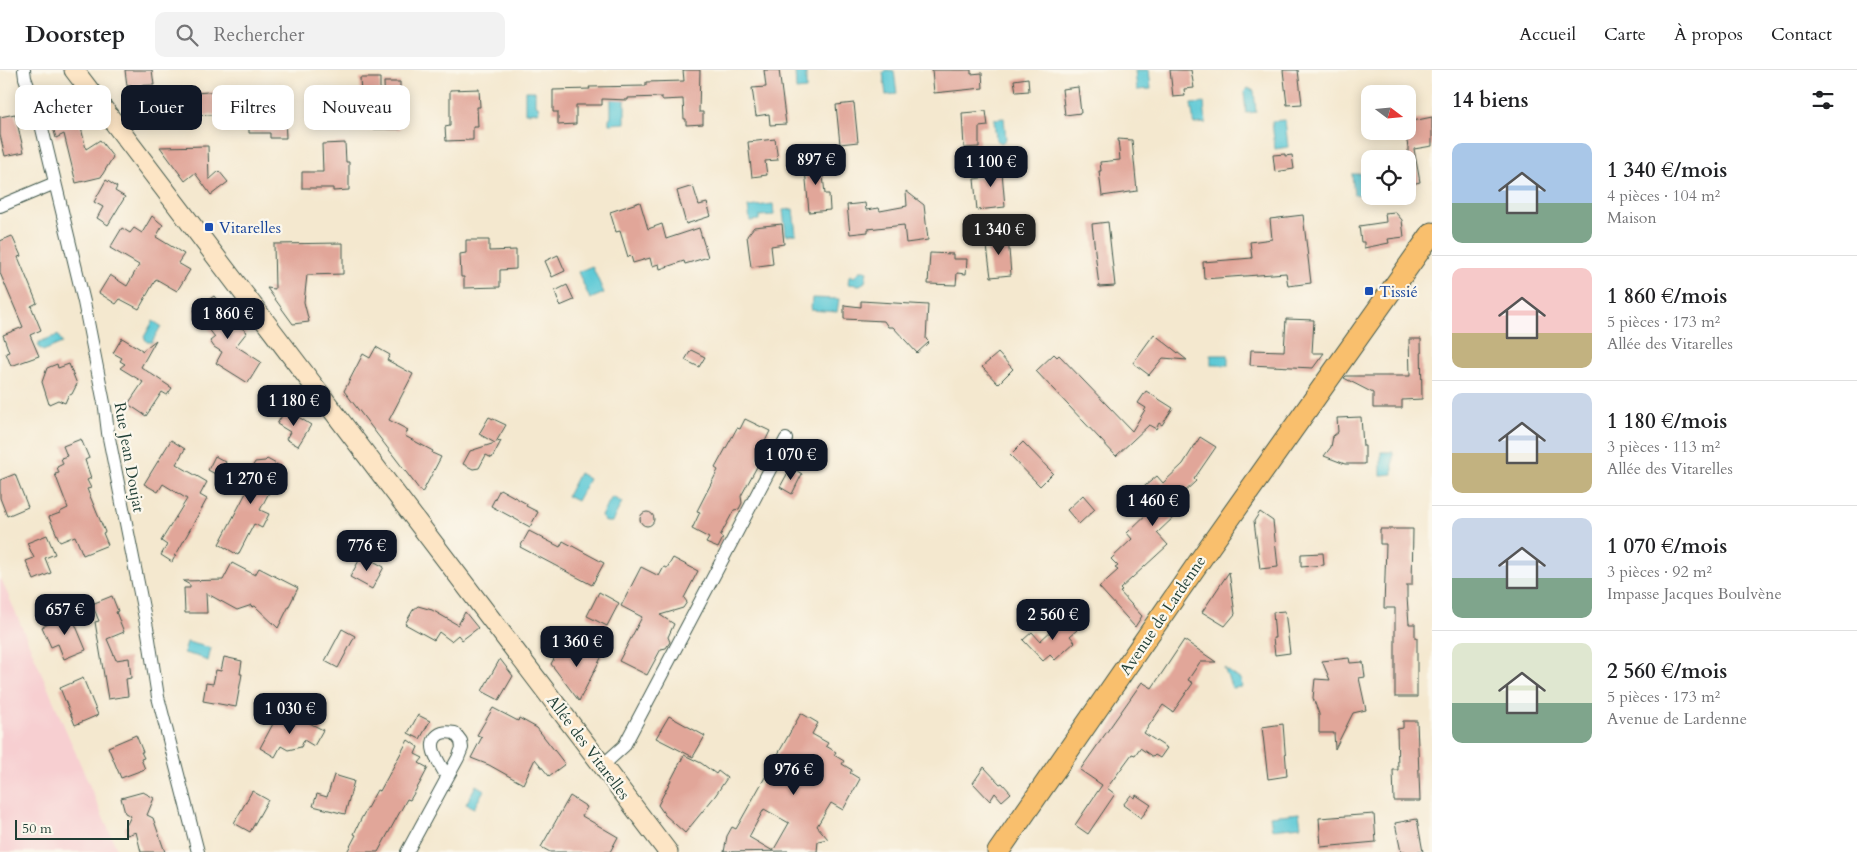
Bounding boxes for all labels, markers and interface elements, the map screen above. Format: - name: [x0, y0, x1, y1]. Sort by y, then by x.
- search box: [155, 12, 505, 57]
- text: Doorstep: [25, 18, 125, 51]
- icon: search: [173, 21, 201, 49]
- text: Rechercher: [213, 22, 305, 48]
- text: Accueil: [1519, 22, 1576, 47]
- text: Carte: [1604, 22, 1646, 47]
- text: À propos: [1674, 22, 1743, 47]
- text: Contact: [1771, 22, 1832, 47]
- chip: Acheter: [15, 85, 111, 130]
- chip: Louer: [121, 85, 202, 130]
- chip: Filtres: [212, 85, 294, 130]
- chip: Nouveau: [304, 85, 410, 130]
- north arrow: [1361, 85, 1416, 140]
- map controls: [1361, 85, 1416, 205]
- text: 14 biens: [1452, 86, 1528, 115]
- icon: filters: [1809, 86, 1837, 114]
- pin: 897 €: [781, 144, 851, 186]
- pin: 1 100 €: [945, 146, 1037, 188]
- text: 897 €: [797, 149, 835, 171]
- button: locate: [1361, 150, 1416, 205]
- text: 1 100 €: [966, 151, 1016, 173]
- text: 1 340 €/mois: [1607, 156, 1727, 185]
- icon: home: [1492, 163, 1552, 223]
- text: 4 pièces · 104 m²: [1607, 185, 1720, 207]
- text: Maison: [1607, 207, 1657, 229]
- pin: 1 340 €: [953, 214, 1045, 256]
- place label: Vitarelles: [219, 217, 281, 239]
- text: 1 340 €: [974, 219, 1024, 241]
- marker: Vitarelles: [203, 221, 215, 233]
- place label: Tissié: [1379, 281, 1418, 303]
- text: 1 860 €/mois: [1607, 282, 1727, 311]
- marker: Tissié: [1363, 285, 1375, 297]
- icon: home: [1492, 288, 1552, 348]
- pin: 1 860 €: [182, 298, 274, 340]
- text: 1 860 €: [203, 303, 253, 325]
- text: 5 pièces · 173 m²: [1607, 311, 1720, 333]
- text: Allée des Vitarelles: [1607, 333, 1733, 355]
- pin: 1 180 €: [248, 384, 340, 427]
- text: 1 180 €: [269, 390, 319, 412]
- street label: Rue Jean Doujat: [109, 400, 150, 514]
- text: 1 180 €/mois: [1607, 407, 1727, 436]
- icon: home: [1492, 413, 1552, 473]
- text: 3 pièces · 113 m²: [1607, 436, 1720, 458]
- pin: 1 070 €: [745, 438, 837, 481]
- text: 1 070 €: [766, 444, 816, 466]
- text: Allée des Vitarelles: [1607, 458, 1733, 480]
- pin: 1 270 €: [205, 462, 297, 505]
- text: 1 270 €: [226, 468, 276, 490]
- pin: 1 460 €: [1107, 484, 1199, 527]
- text: 1 460 €: [1128, 490, 1178, 512]
- pin: 776 €: [332, 530, 402, 572]
- text: 1 070 €/mois: [1607, 532, 1727, 561]
- text: 776 €: [348, 535, 386, 557]
- icon: home: [1492, 538, 1552, 598]
- street label: Avenue de Lardenne: [1115, 551, 1211, 680]
- text: 3 pièces · 92 m²: [1607, 561, 1712, 583]
- text: Impasse Jacques Boulvène: [1607, 583, 1782, 605]
- pin: 657 €: [30, 594, 100, 636]
- pin: 2 560 €: [1007, 598, 1099, 641]
- text: 657 €: [46, 599, 84, 621]
- text: 2 560 €: [1028, 604, 1078, 626]
- pin: 1 360 €: [531, 626, 623, 668]
- text: 1 360 €: [552, 631, 602, 653]
- text: 2 560 €/mois: [1607, 657, 1727, 686]
- icon: home: [1492, 663, 1552, 723]
- text: 5 pièces · 173 m²: [1607, 686, 1720, 708]
- street label: Allée des Vitarelles: [542, 691, 635, 804]
- pin: 1 030 €: [244, 692, 336, 735]
- text: 1 030 €: [265, 698, 315, 720]
- text: Avenue de Lardenne: [1607, 708, 1747, 730]
- pin: 976 €: [759, 754, 829, 796]
- text: 976 €: [775, 759, 813, 781]
- scale bar: [15, 817, 129, 840]
- text: 50 m: [22, 819, 52, 838]

